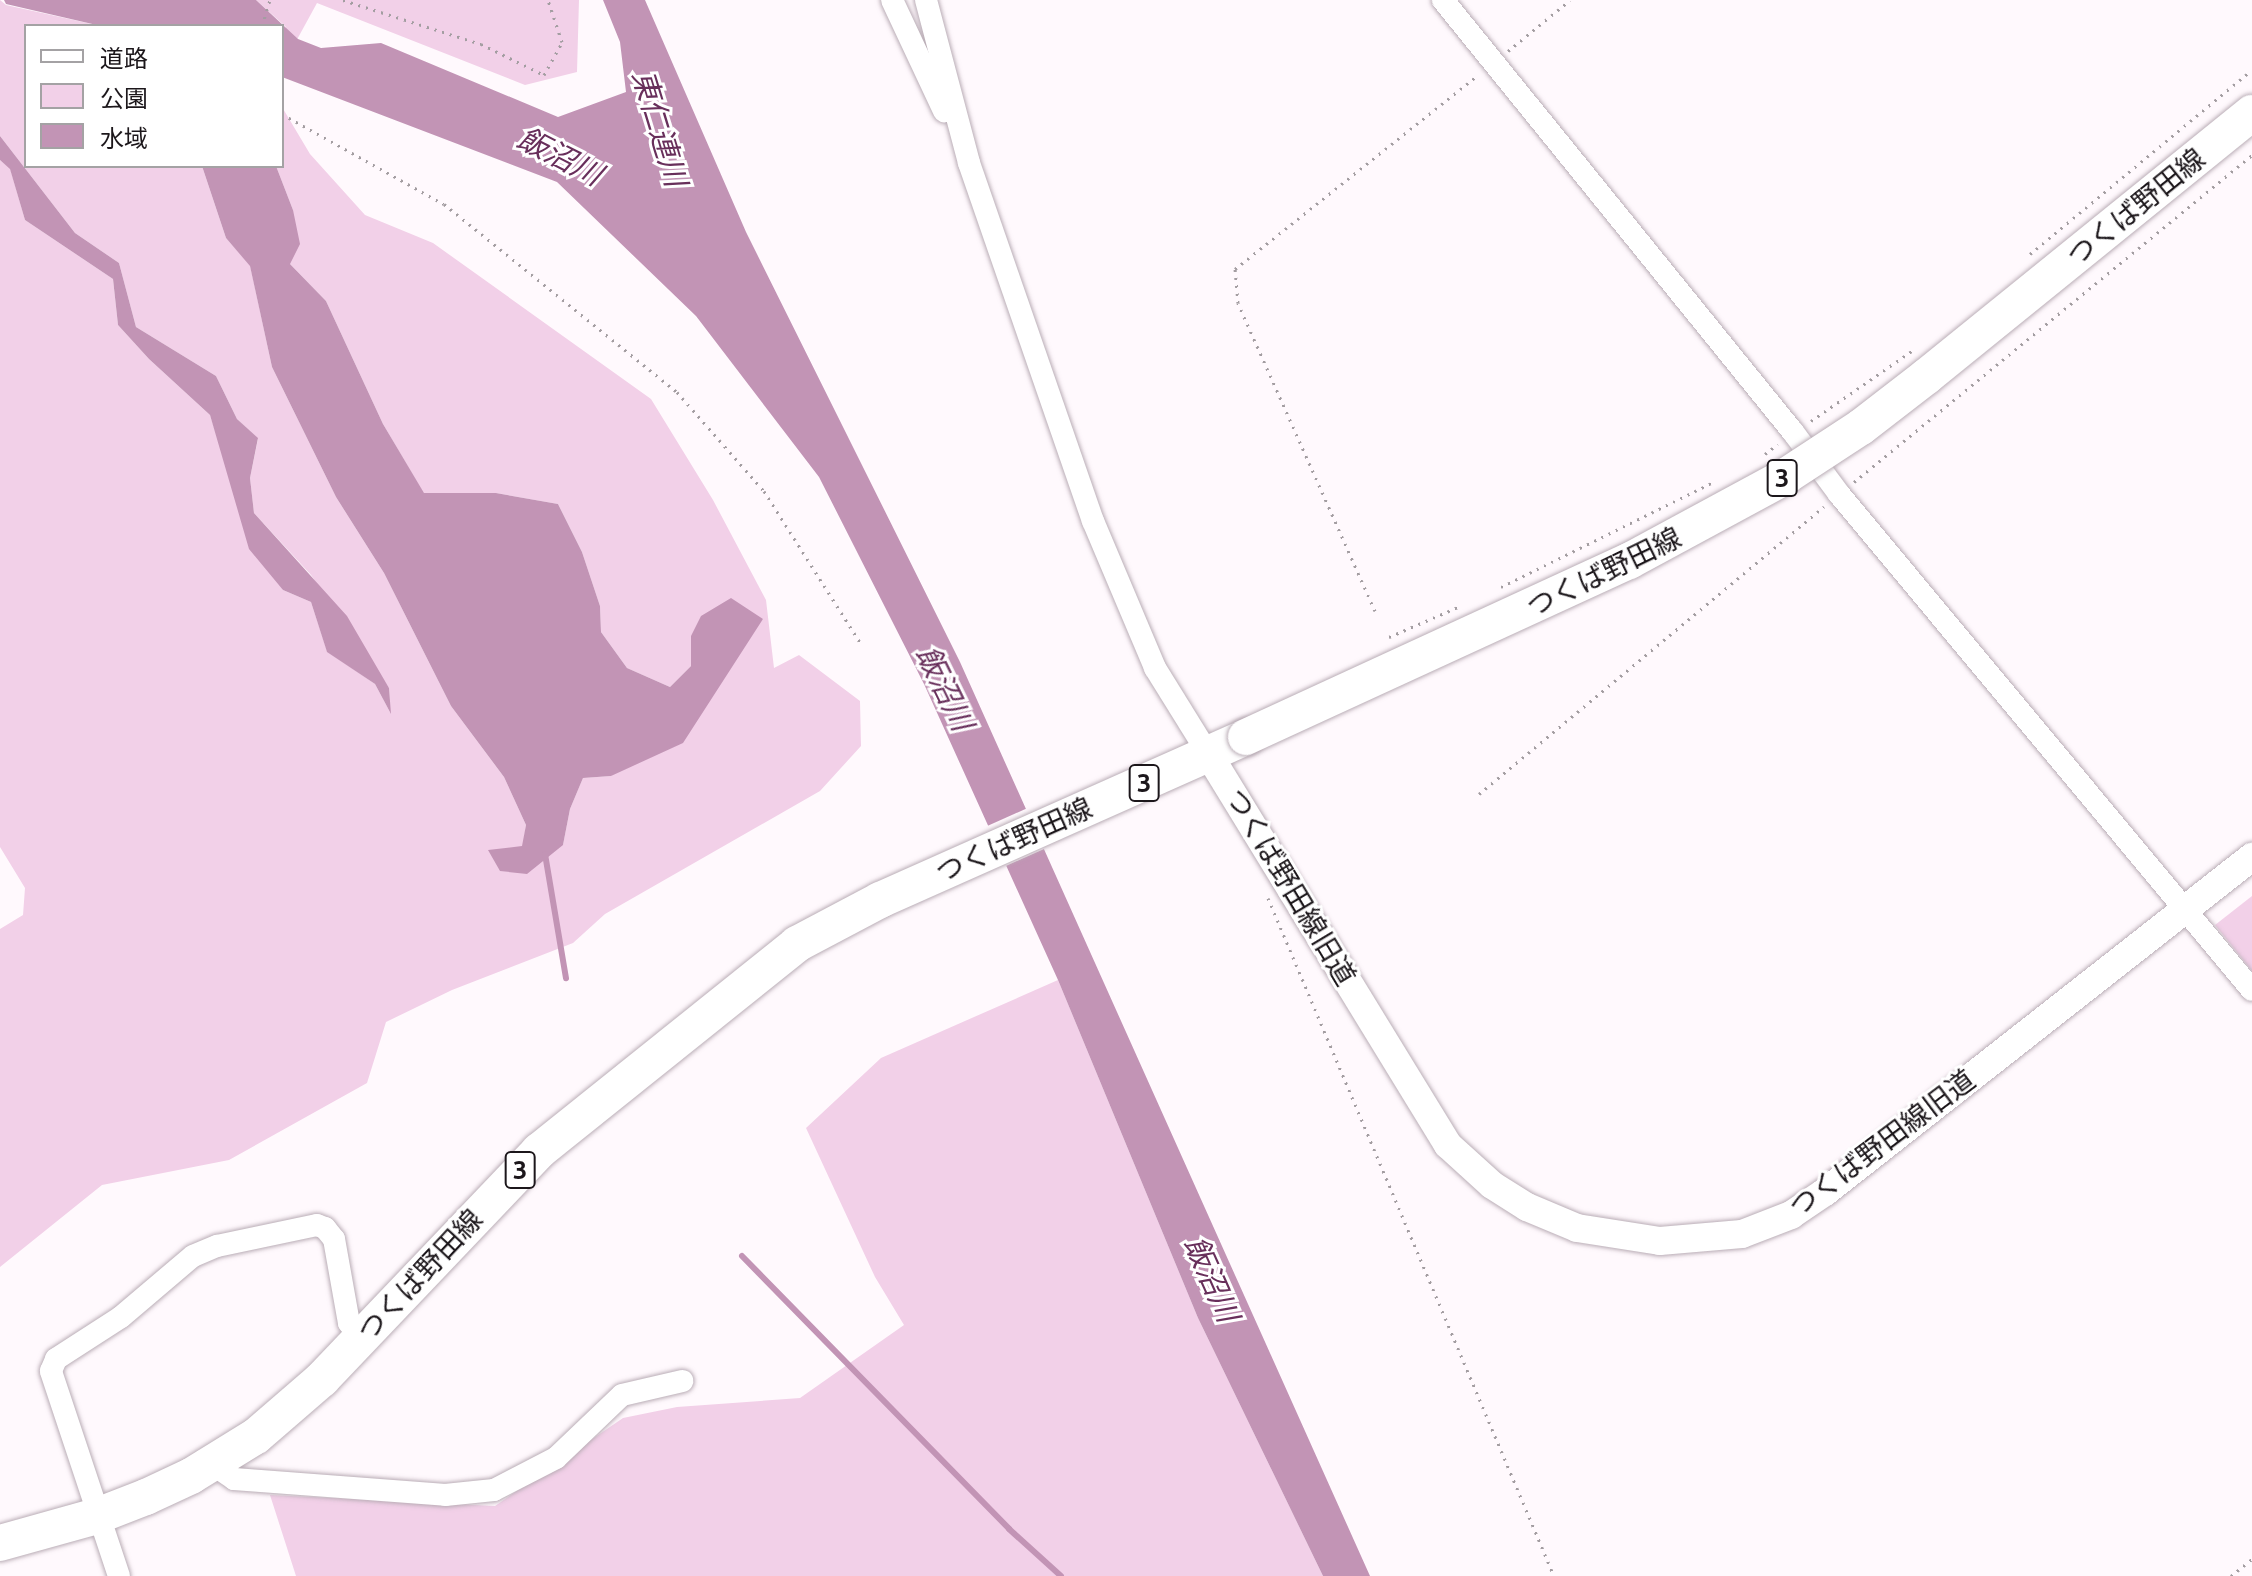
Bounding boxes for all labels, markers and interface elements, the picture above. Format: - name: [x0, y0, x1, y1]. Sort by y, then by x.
- legend: [24, 24, 284, 168]
- text: 道路: [100, 45, 148, 72]
- water label: 東仁連川: [625, 65, 695, 191]
- text: 公園: [100, 85, 148, 112]
- water label: 飯沼川: [512, 120, 608, 192]
- text: 水域: [100, 125, 148, 152]
- street label: つくば野田線: [2060, 141, 2212, 273]
- road number: 3: [1766, 456, 1798, 500]
- street label: つくば野田線: [1521, 520, 1687, 624]
- water label: 飯沼川: [909, 640, 981, 736]
- road number: 3: [1128, 761, 1160, 805]
- street label: つくば野田線旧道: [1219, 782, 1363, 992]
- street label: つくば野田線: [930, 790, 1098, 890]
- street label: つくば野田線旧道: [1782, 1062, 1982, 1224]
- road number: 3: [504, 1148, 536, 1192]
- street label: つくば野田線: [350, 1202, 490, 1348]
- water label: 飯沼川: [1177, 1231, 1247, 1327]

